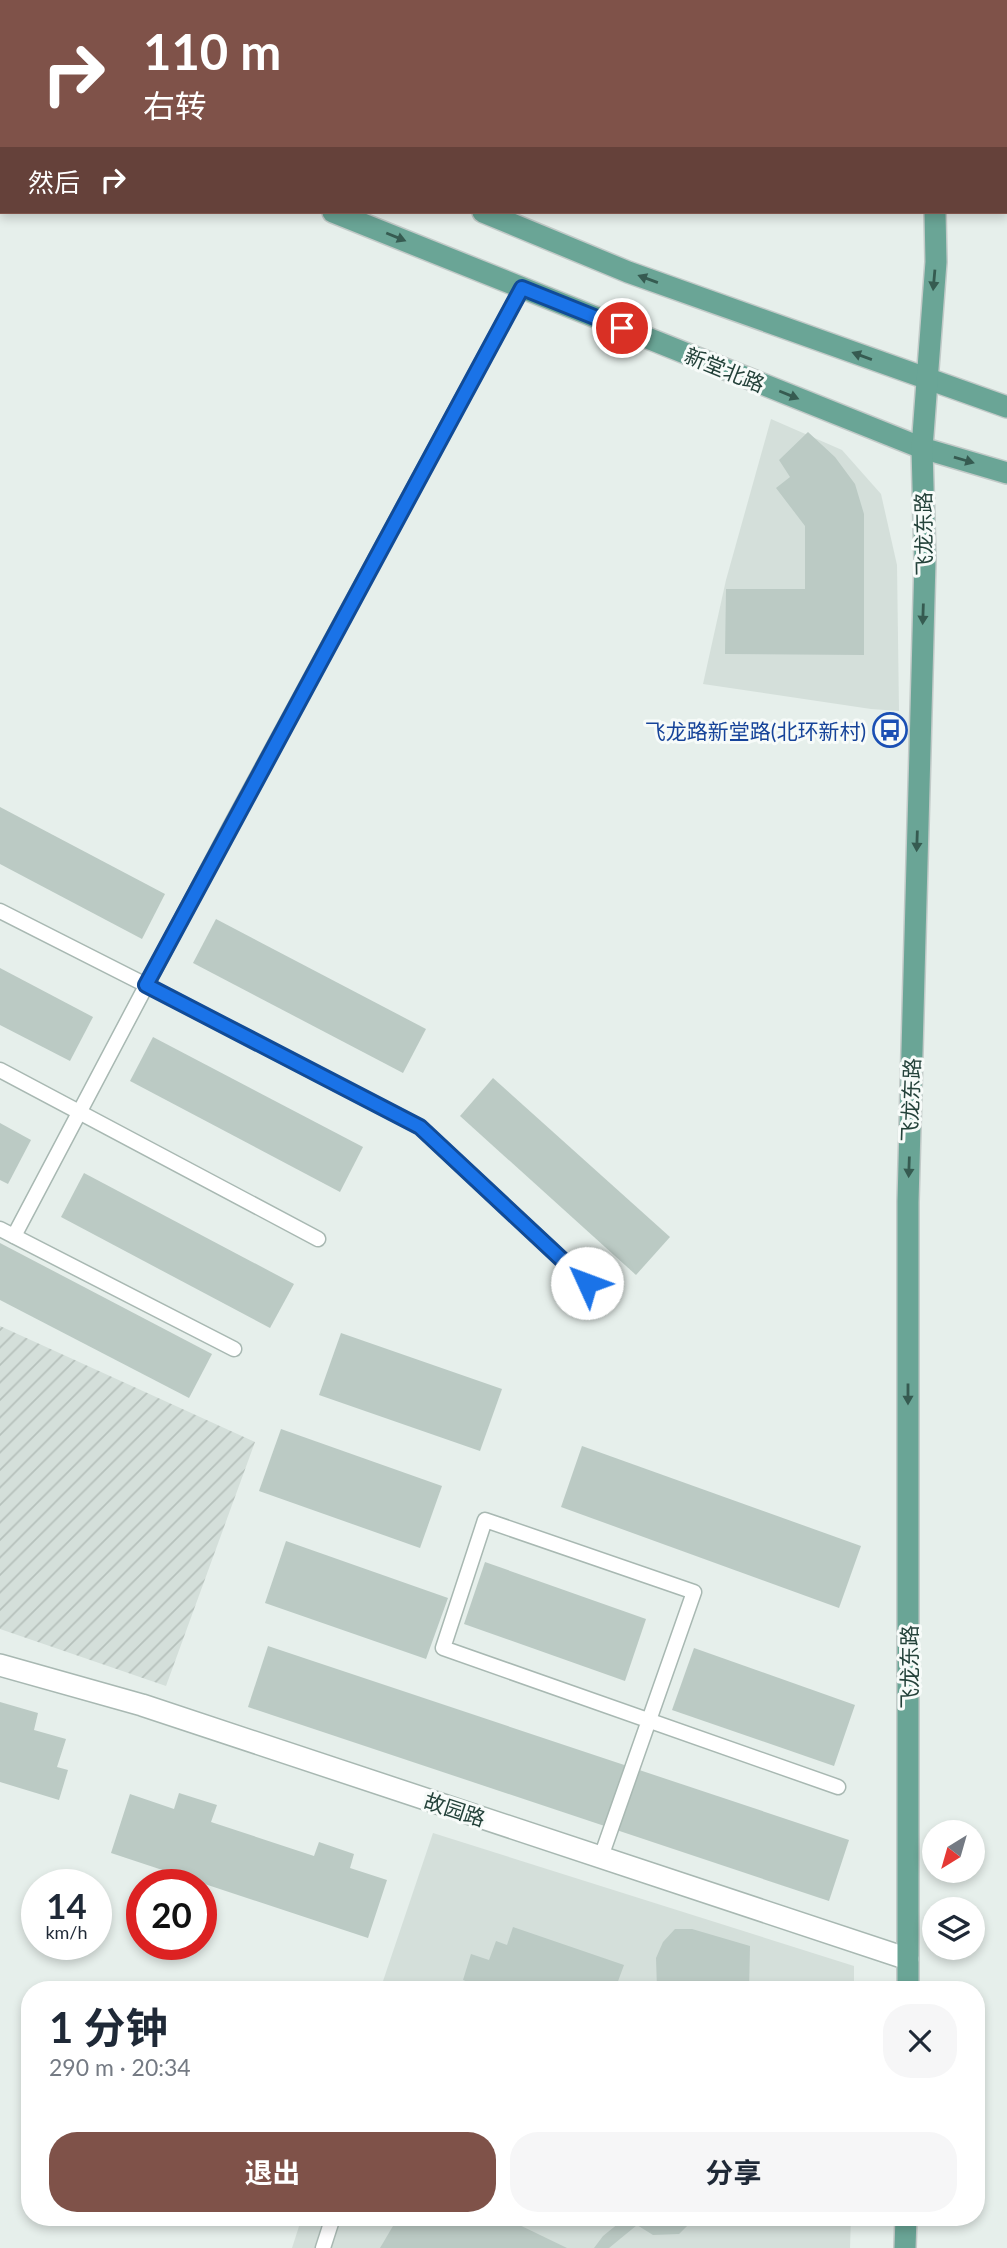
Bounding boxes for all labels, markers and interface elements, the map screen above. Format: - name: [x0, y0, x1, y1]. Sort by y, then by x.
- text: 110 m: [143, 22, 281, 80]
- icon: right: [28, 28, 119, 119]
- text: 右转: [143, 86, 207, 125]
- icon: right: [94, 161, 132, 199]
- text: 然后: [28, 166, 80, 198]
- one-way arrow: [386, 232, 407, 243]
- one-way arrow: [928, 269, 939, 291]
- one-way arrow: [637, 273, 658, 284]
- pin: [592, 298, 652, 358]
- icon: arrive: [603, 309, 641, 347]
- street label: 新堂北路: [681, 342, 769, 396]
- one-way arrow: [851, 350, 872, 361]
- one-way arrow: [779, 389, 800, 400]
- one-way arrow: [954, 456, 975, 466]
- street label: 飞龙东路: [910, 492, 936, 576]
- one-way arrow: [918, 603, 929, 625]
- bus stop icon: 飞龙路新堂路(北环新村): [871, 711, 909, 749]
- place label: 飞龙路新堂路(北环新村): [645, 718, 866, 743]
- one-way arrow: [912, 831, 923, 853]
- street label: 飞龙东路: [896, 1058, 924, 1142]
- one-way arrow: [903, 1156, 914, 1178]
- position arrow: [550, 1246, 624, 1320]
- one-way arrow: [902, 1384, 914, 1406]
- street label: 飞龙东路: [896, 1625, 921, 1709]
- street label: 故园路: [421, 1787, 489, 1831]
- north arrow: [922, 1820, 985, 1883]
- map controls: [922, 1820, 985, 1960]
- speed limit sign: 20: [126, 1869, 217, 1960]
- text: 14: [46, 1884, 87, 1926]
- button: layers: [922, 1897, 985, 1960]
- text: km/h: [45, 1921, 88, 1943]
- text: 1 分钟: [49, 2002, 168, 2052]
- button: close: [883, 2004, 957, 2078]
- text: 290 m · 20:34: [49, 2053, 191, 2081]
- button: 退出: [49, 2132, 496, 2212]
- button: 分享: [510, 2132, 957, 2212]

